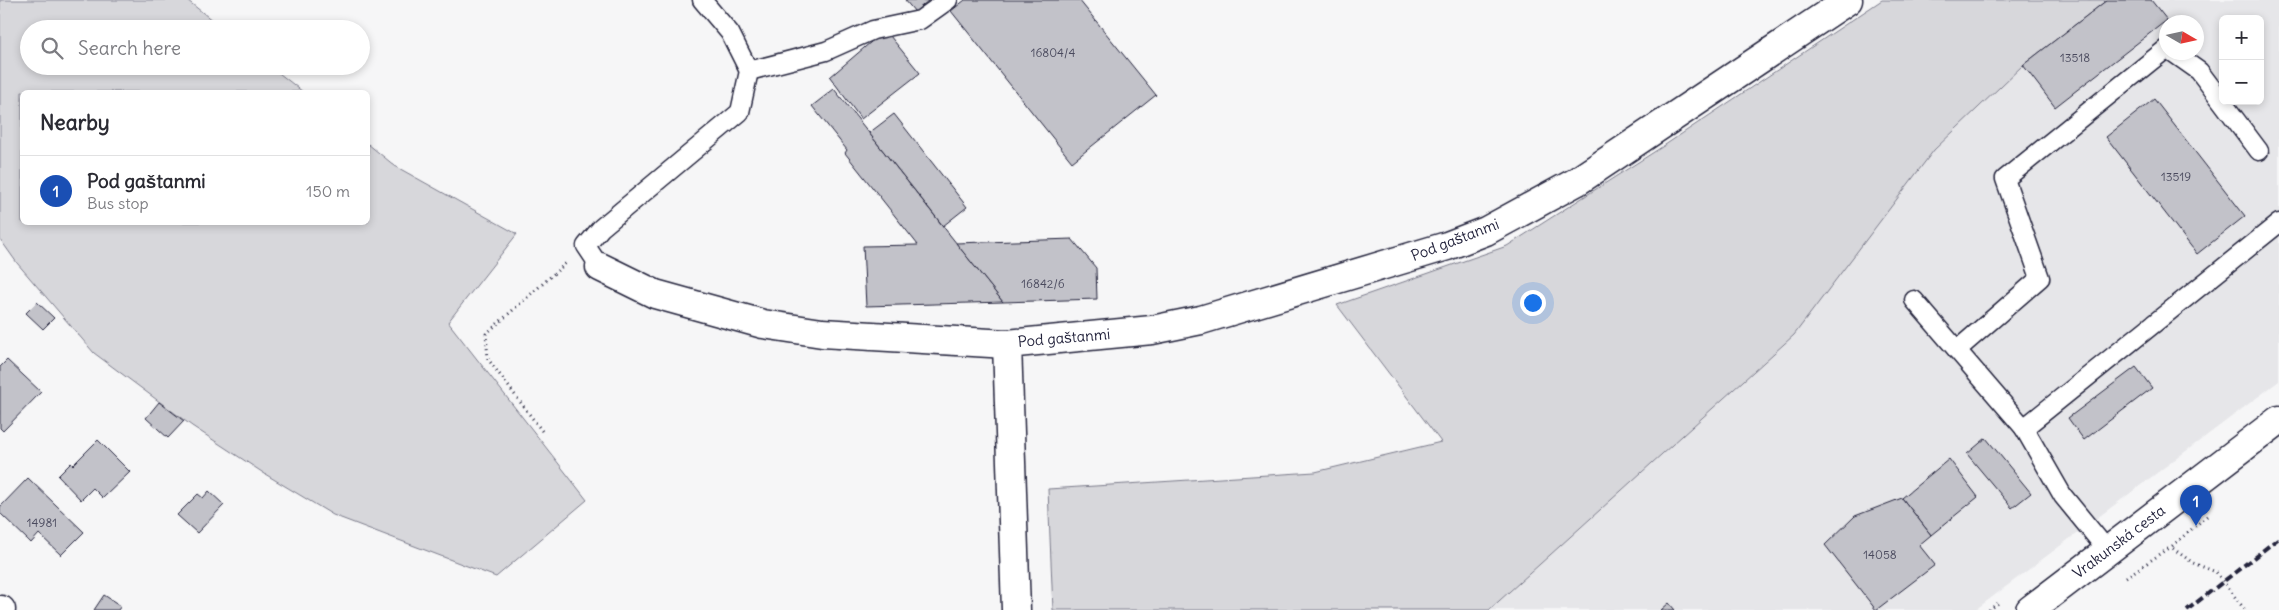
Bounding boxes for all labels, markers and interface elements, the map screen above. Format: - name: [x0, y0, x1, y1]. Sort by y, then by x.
- north arrow: [2159, 15, 2204, 60]
- map controls: [2219, 15, 2264, 105]
- button: +: [2219, 15, 2264, 60]
- search box: [20, 20, 370, 75]
- icon: search: [38, 34, 66, 62]
- text: Search here: [78, 36, 181, 60]
- house number: 16804/4: [1031, 45, 1075, 60]
- house number: 13518: [2060, 50, 2090, 65]
- button: −: [2219, 60, 2264, 105]
- text: Nearby: [40, 109, 110, 136]
- text: Pod gaštanmi: [87, 169, 206, 193]
- house number: 13519: [2161, 169, 2191, 184]
- text: 1: [53, 181, 59, 201]
- text: 150 m: [306, 181, 350, 201]
- text: Bus stop: [87, 193, 149, 213]
- street label: Pod gaštanmi: [1408, 214, 1502, 265]
- house number: 16842/6: [1021, 276, 1065, 291]
- your location: [1520, 290, 1546, 316]
- street label: Pod gaštanmi: [1017, 324, 1111, 351]
- pin: 1: [2180, 485, 2212, 526]
- street label: Vrakunská cesta: [2069, 500, 2169, 583]
- house number: 14981: [27, 515, 57, 530]
- house number: 14058: [1863, 547, 1897, 562]

